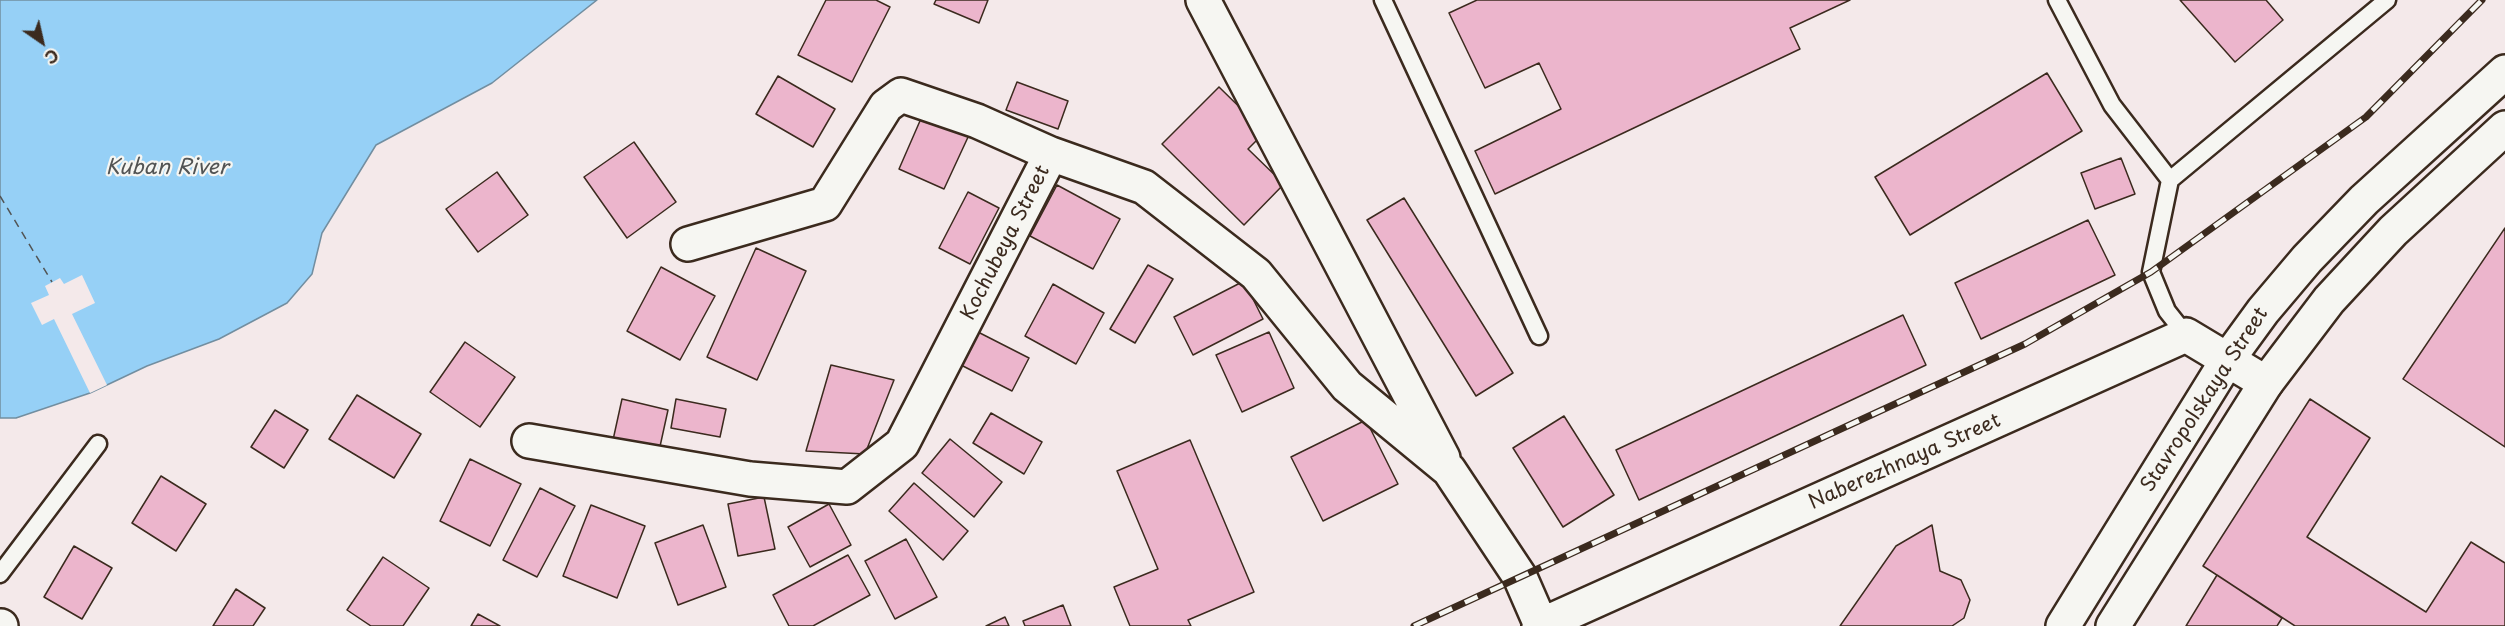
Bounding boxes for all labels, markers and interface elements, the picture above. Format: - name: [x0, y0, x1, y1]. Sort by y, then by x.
- north arrow: [12, 12, 72, 72]
- text: С: [40, 44, 64, 70]
- water label: Kuban River: [106, 155, 228, 181]
- street label: Kochubeya Street: [957, 161, 1055, 325]
- street label: Stavropolskaya Street: [2136, 303, 2274, 497]
- street label: Naberezhnaya Street: [1805, 409, 2005, 515]

